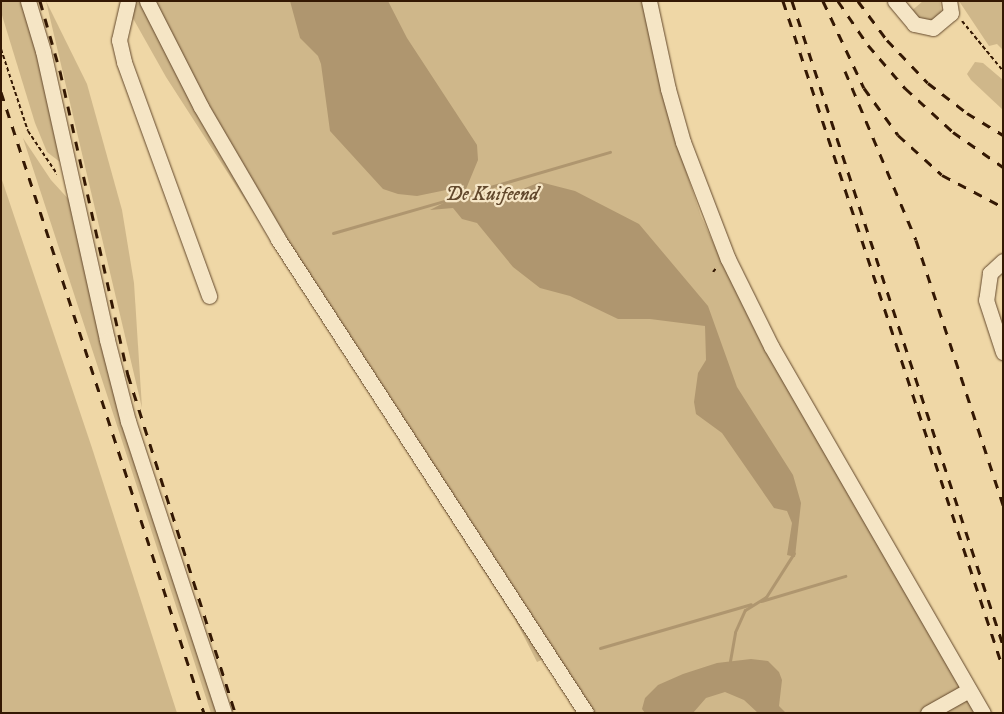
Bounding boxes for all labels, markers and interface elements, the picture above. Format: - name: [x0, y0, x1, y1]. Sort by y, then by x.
- park label: De Kuifeend: [446, 184, 538, 206]

